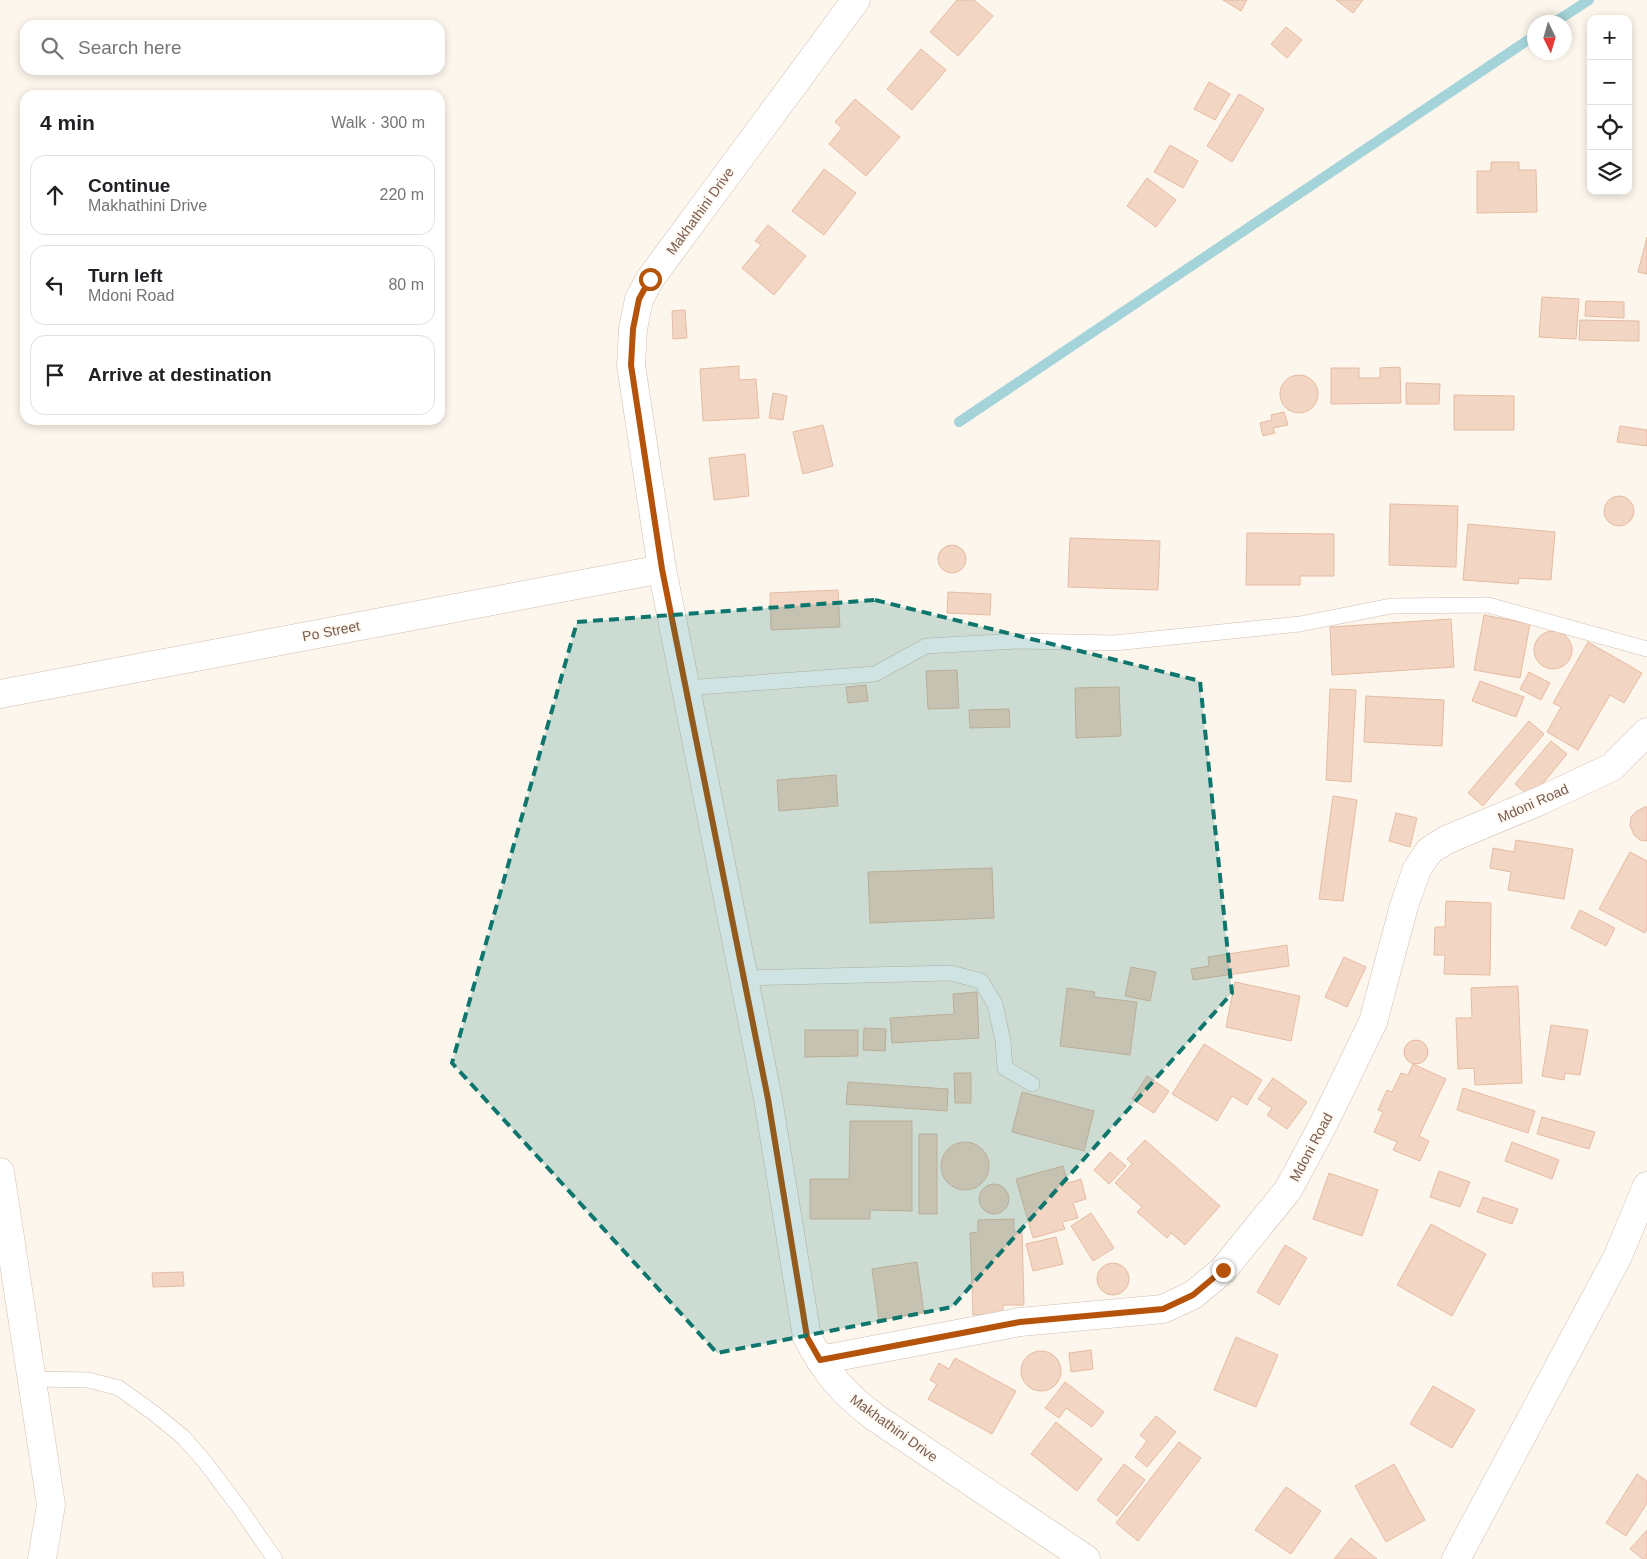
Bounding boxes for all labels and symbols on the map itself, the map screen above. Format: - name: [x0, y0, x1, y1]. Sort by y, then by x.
- north arrow: [1527, 15, 1572, 60]
- street label: Makhathini Drive: [663, 164, 737, 258]
- route start: [639, 268, 662, 291]
- street label: Po Street: [301, 618, 361, 644]
- street label: Mdoni Road: [1495, 780, 1571, 826]
- street label: Mdoni Road: [1286, 1110, 1336, 1184]
- route end: [1212, 1259, 1235, 1282]
- street label: Makhathini Drive: [847, 1391, 941, 1465]

